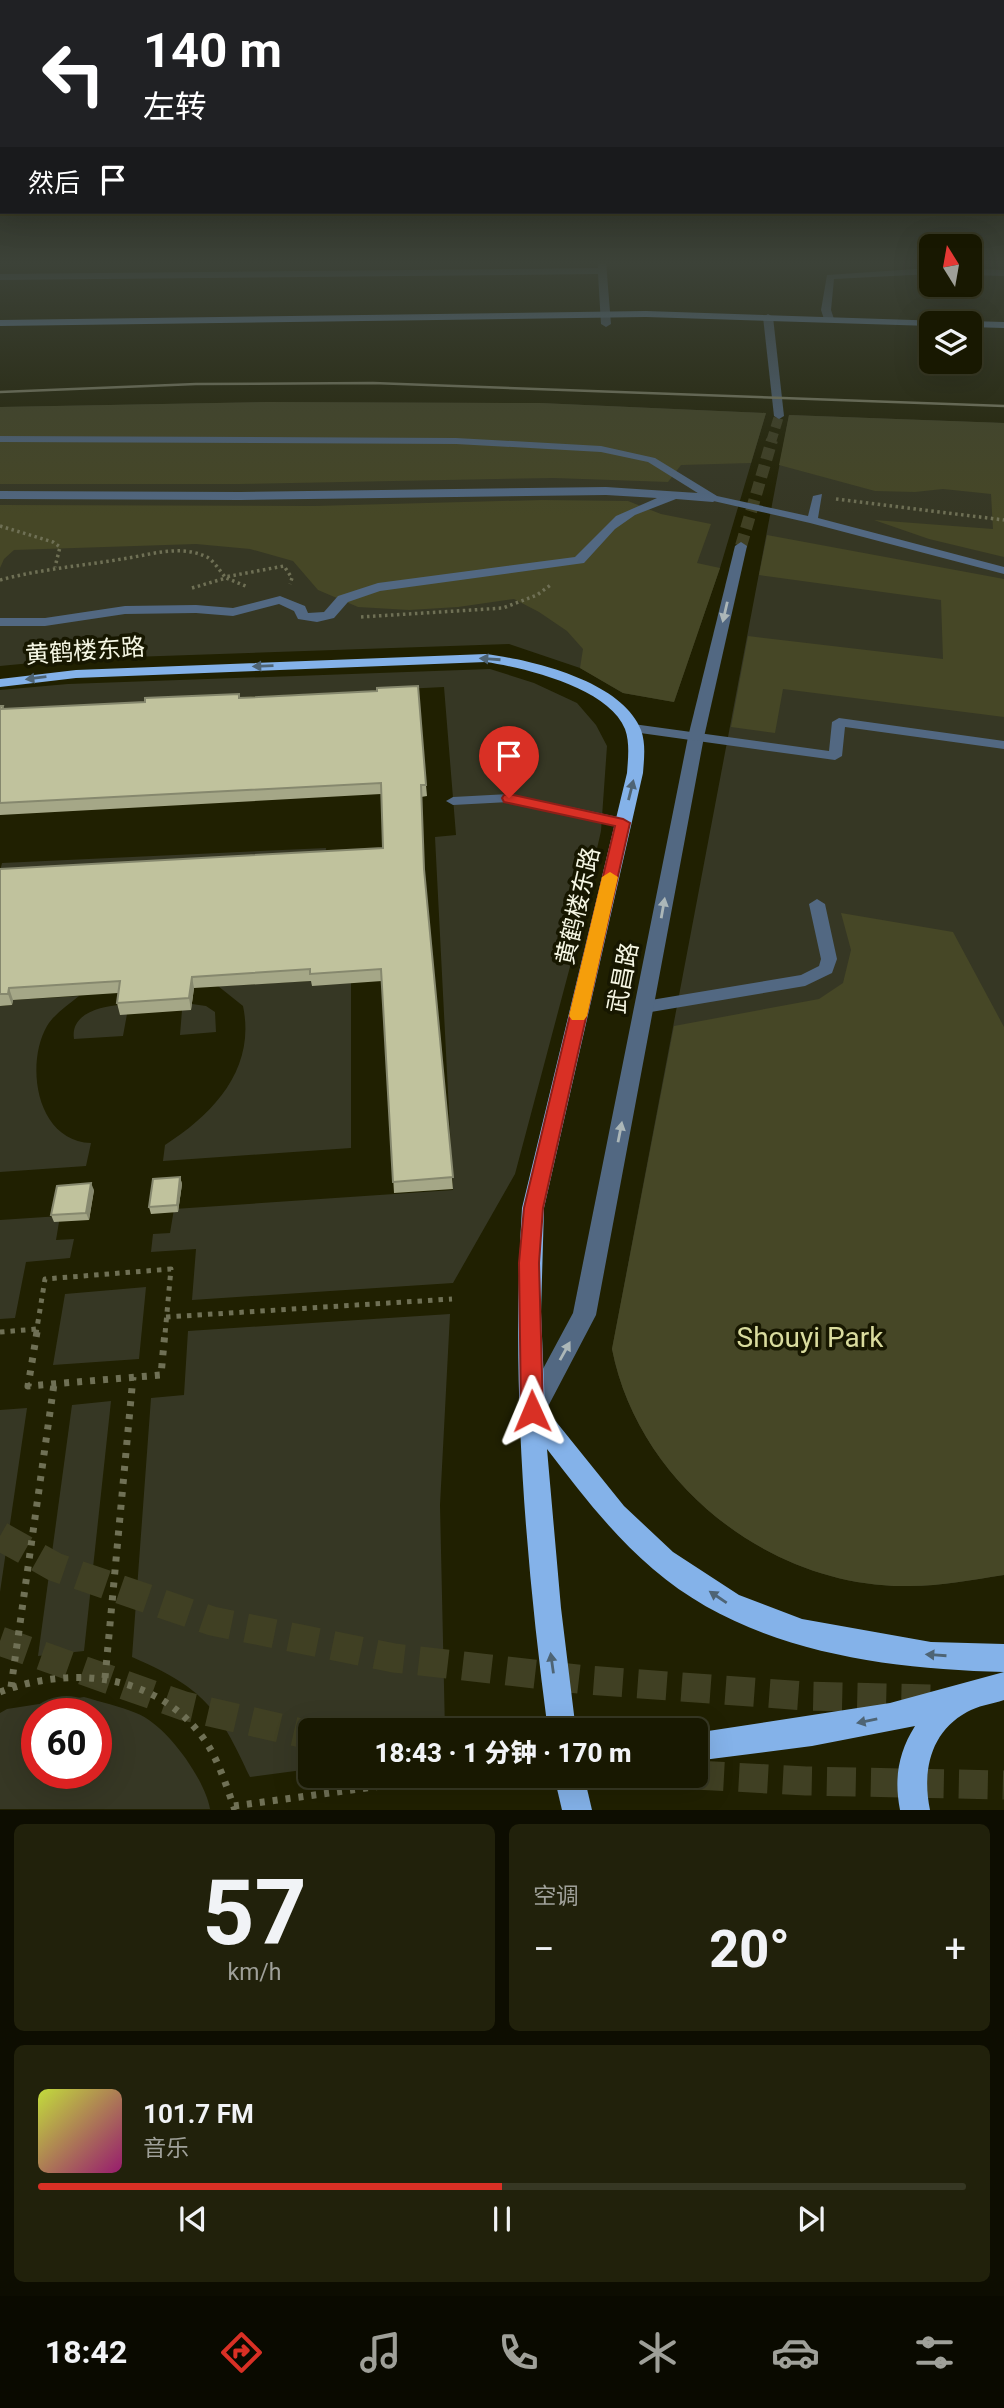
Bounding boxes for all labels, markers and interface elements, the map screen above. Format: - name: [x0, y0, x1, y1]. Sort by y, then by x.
- text: 140 m: [143, 22, 282, 79]
- icon: left: [28, 28, 119, 119]
- text: 左转: [143, 88, 207, 126]
- icon: arrive: [94, 161, 132, 199]
- text: 然后: [28, 168, 80, 198]
- north arrow: [919, 234, 982, 298]
- map controls: [919, 234, 982, 374]
- button: layers: [919, 311, 982, 374]
- one-way arrow: [720, 601, 731, 623]
- street label: 黄鹤楼东路: [24, 633, 146, 669]
- one-way arrow: [479, 653, 501, 664]
- one-way arrow: [251, 660, 273, 671]
- one-way arrow: [24, 673, 46, 684]
- pin: [479, 726, 539, 798]
- icon: arrive: [490, 737, 528, 775]
- one-way arrow: [626, 779, 637, 801]
- street label: 黄鹤楼东路: [551, 844, 605, 968]
- one-way arrow: [657, 897, 668, 919]
- street label: 武昌路: [602, 940, 644, 1016]
- one-way arrow: [615, 1121, 626, 1143]
- park label: Shouyi Park: [737, 1321, 884, 1354]
- one-way arrow: [558, 1340, 570, 1360]
- position arrow: [495, 1374, 569, 1448]
- one-way arrow: [709, 1590, 727, 1604]
- one-way arrow: [925, 1649, 947, 1660]
- one-way arrow: [547, 1652, 558, 1674]
- speed limit sign: 60: [21, 1698, 112, 1789]
- one-way arrow: [856, 1716, 878, 1727]
- text: 18:43 · 1 分钟 · 170 m: [374, 1738, 632, 1768]
- text: 57: [202, 1860, 307, 1966]
- text: 空调: [533, 1883, 579, 1910]
- text: 20°: [709, 1919, 790, 1980]
- text: −: [533, 1927, 555, 1971]
- text: +: [944, 1927, 966, 1971]
- text: km/h: [228, 1959, 282, 1986]
- text: 101.7 FM: [143, 2099, 254, 2129]
- text: 音乐: [143, 2135, 189, 2162]
- icon: previous: [174, 2200, 212, 2238]
- icon: pause: [483, 2200, 521, 2238]
- icon: next: [792, 2200, 830, 2238]
- icon: directions: [217, 2328, 266, 2377]
- icon: music: [356, 2328, 405, 2377]
- icon: phone: [494, 2328, 543, 2377]
- icon: climate: [633, 2328, 682, 2377]
- icon: car: [771, 2328, 820, 2377]
- icon: filters: [910, 2328, 959, 2377]
- text: 18:42: [45, 2333, 127, 2371]

